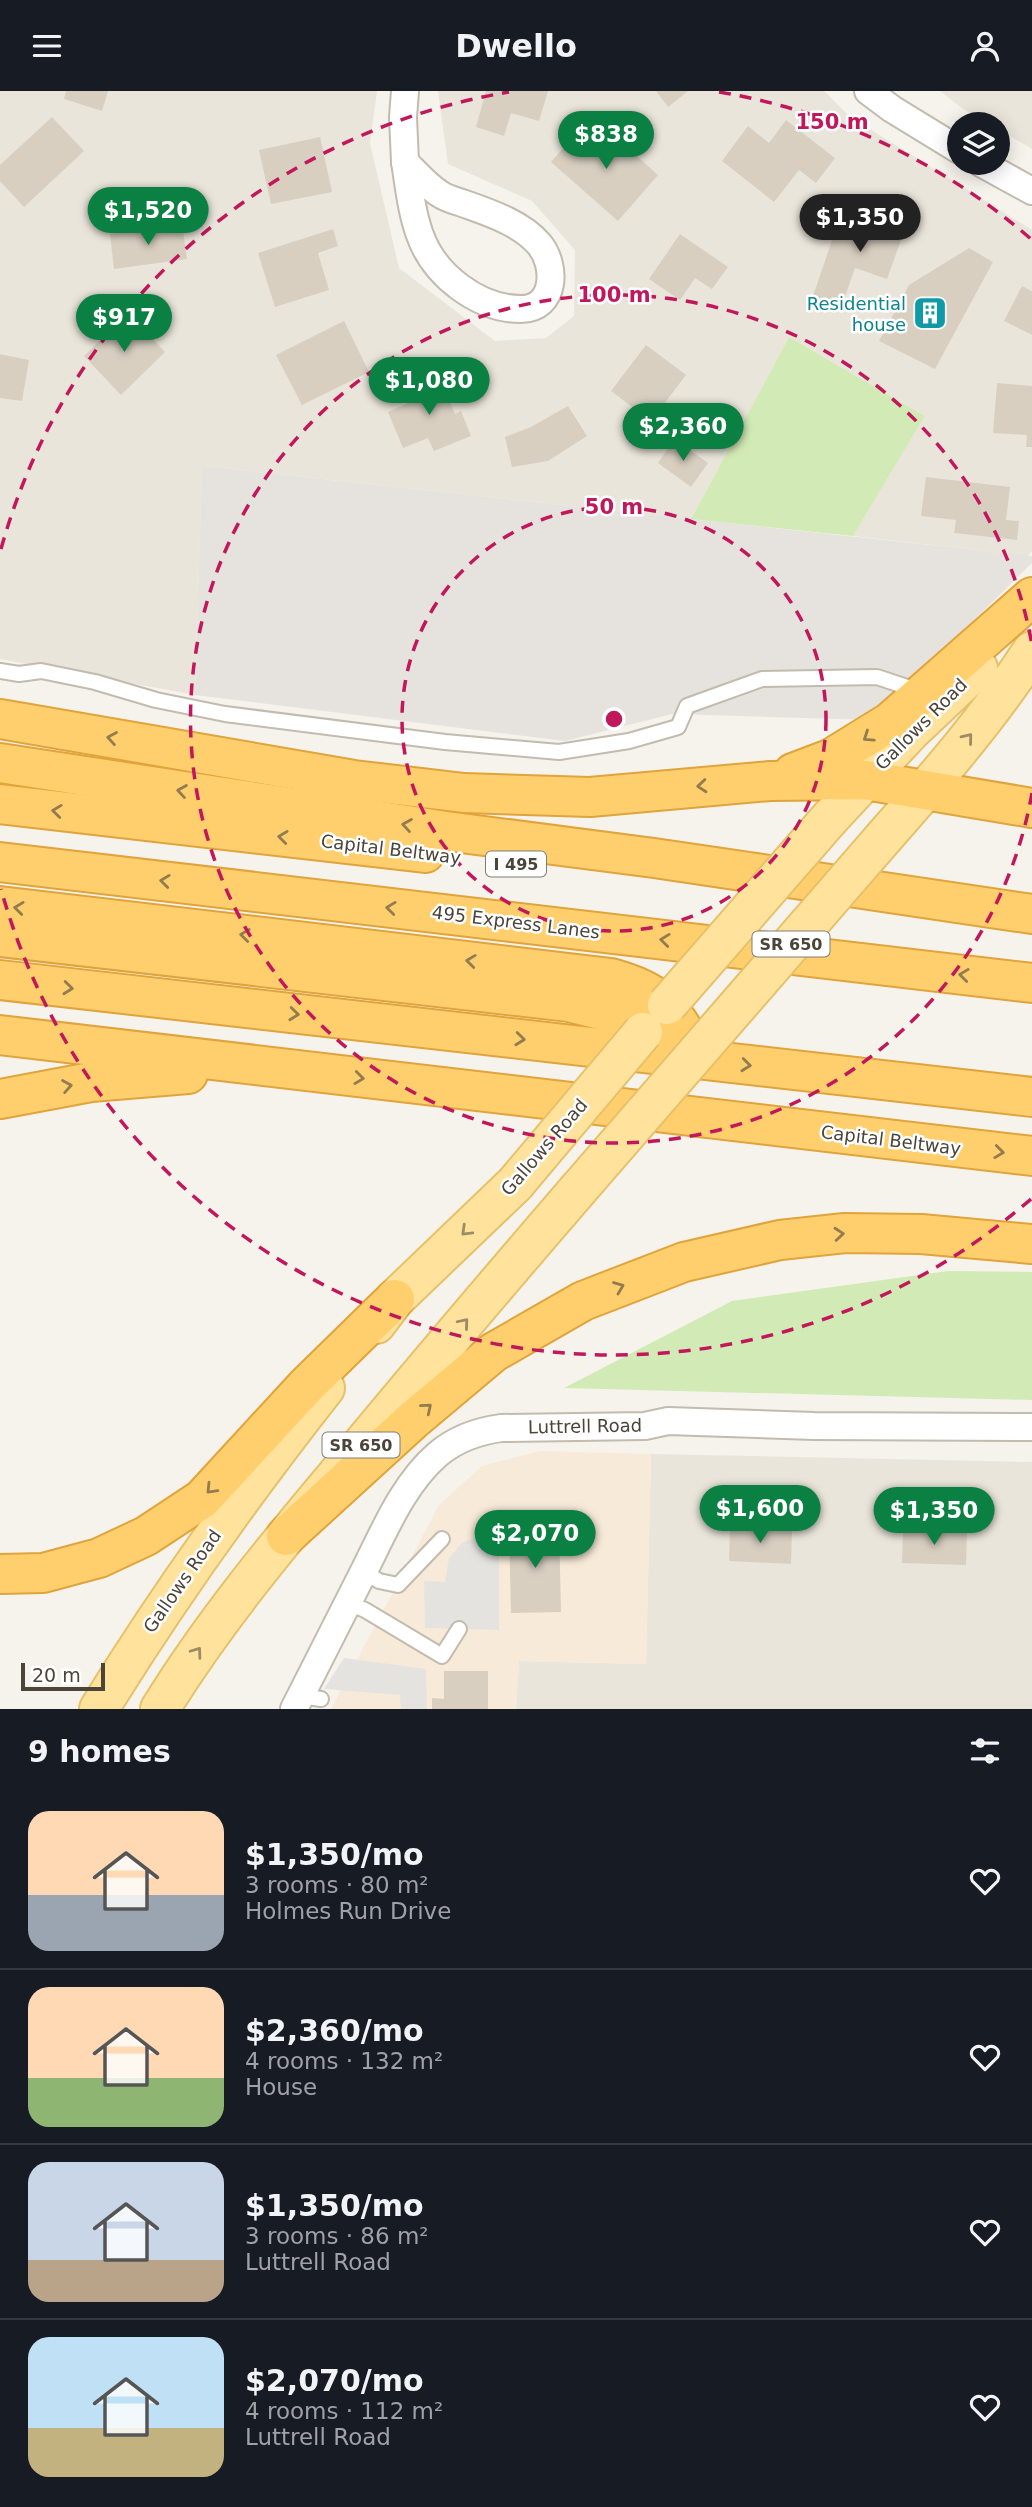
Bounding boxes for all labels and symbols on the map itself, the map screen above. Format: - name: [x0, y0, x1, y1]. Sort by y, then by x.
- text: 150 m: [795, 110, 869, 134]
- pin: $838: [565, 111, 647, 171]
- pin: $1,520: [91, 187, 205, 247]
- pin: $1,350: [803, 195, 917, 254]
- text: 100 m: [577, 283, 651, 307]
- place label: Residential house: [807, 293, 906, 335]
- building icon: Residential house: [911, 294, 949, 332]
- pin: $917: [83, 295, 165, 354]
- pin: $1,080: [372, 357, 486, 417]
- pin: $2,360: [626, 403, 740, 463]
- text: 50 m: [585, 495, 643, 519]
- street label: Gallows Road: [871, 674, 971, 774]
- centre of rings: [602, 707, 626, 731]
- one-way arrow: [863, 728, 876, 741]
- one-way arrow: [106, 731, 118, 746]
- one-way arrow: [960, 733, 972, 746]
- one-way arrow: [696, 778, 707, 793]
- one-way arrow: [176, 783, 188, 798]
- one-way arrow: [51, 803, 63, 818]
- one-way arrow: [401, 818, 412, 833]
- one-way arrow: [277, 829, 289, 844]
- street label: Capital Beltway: [320, 830, 462, 868]
- road number: I 495: [486, 851, 546, 877]
- one-way arrow: [159, 874, 171, 889]
- one-way arrow: [385, 900, 396, 915]
- one-way arrow: [13, 901, 24, 916]
- street label: 495 Express Lanes: [431, 901, 601, 943]
- one-way arrow: [239, 927, 251, 942]
- road number: SR 650: [752, 931, 830, 957]
- one-way arrow: [659, 932, 671, 947]
- one-way arrow: [465, 954, 477, 969]
- one-way arrow: [958, 967, 970, 982]
- one-way arrow: [63, 980, 74, 995]
- one-way arrow: [288, 1006, 300, 1021]
- one-way arrow: [514, 1032, 526, 1047]
- one-way arrow: [740, 1057, 752, 1072]
- one-way arrow: [353, 1071, 365, 1086]
- one-way arrow: [61, 1079, 73, 1094]
- street label: Gallows Road: [496, 1094, 592, 1200]
- street label: Capital Beltway: [820, 1121, 962, 1159]
- one-way arrow: [993, 1145, 1004, 1160]
- one-way arrow: [461, 1223, 474, 1236]
- one-way arrow: [833, 1227, 844, 1242]
- one-way arrow: [612, 1282, 624, 1296]
- one-way arrow: [456, 1319, 468, 1332]
- one-way arrow: [419, 1404, 432, 1416]
- street label: Luttrell Road: [528, 1415, 642, 1437]
- road number: SR 650: [322, 1433, 400, 1457]
- one-way arrow: [207, 1481, 220, 1494]
- pin: $1,600: [703, 1485, 817, 1545]
- pin: $1,350: [877, 1487, 991, 1547]
- pin: $2,070: [478, 1511, 592, 1570]
- street label: Gallows Road: [139, 1525, 225, 1637]
- one-way arrow: [188, 1647, 201, 1660]
- scale bar: [21, 1660, 105, 1692]

